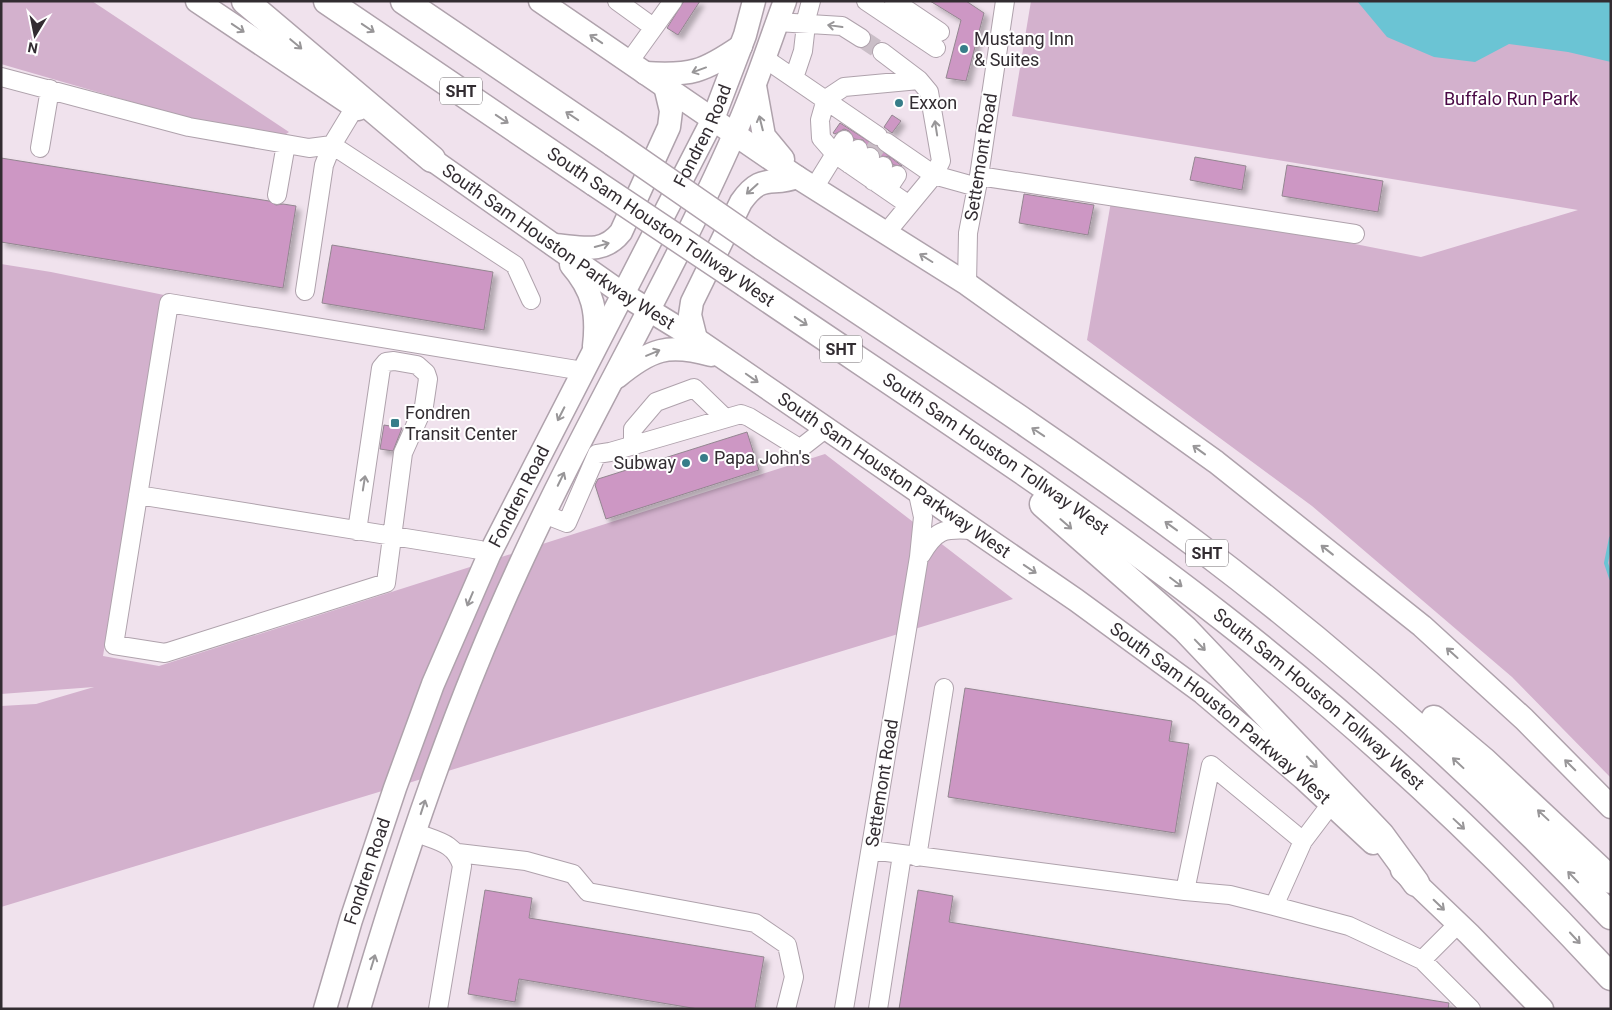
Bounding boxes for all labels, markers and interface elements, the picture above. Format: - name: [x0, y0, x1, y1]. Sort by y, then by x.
- north arrow: [10, 10, 60, 60]
- one-way arrow: [828, 21, 844, 31]
- one-way arrow: [231, 23, 245, 34]
- one-way arrow: [360, 24, 374, 34]
- place label: Mustang Inn & Suites: [974, 28, 1074, 70]
- one-way arrow: [589, 34, 603, 44]
- one-way arrow: [289, 38, 302, 49]
- text: N: [26, 39, 39, 57]
- marker: Mustang Inn & Suites: [958, 43, 970, 55]
- one-way arrow: [692, 66, 707, 75]
- road number: SHT: [440, 78, 482, 104]
- street label: Fondren Road: [669, 81, 735, 190]
- park label: Buffalo Run Park: [1444, 88, 1579, 109]
- street label: Settemont Road: [960, 91, 1001, 222]
- place label: Exxon: [909, 92, 957, 113]
- marker: Exxon: [893, 97, 905, 109]
- one-way arrow: [565, 111, 579, 121]
- one-way arrow: [495, 114, 509, 124]
- one-way arrow: [756, 116, 765, 132]
- one-way arrow: [931, 120, 941, 136]
- street label: South Sam Houston Tollway West: [544, 142, 779, 311]
- street label: South Sam Houston Parkway West: [438, 159, 679, 333]
- one-way arrow: [746, 184, 759, 195]
- one-way arrow: [594, 240, 610, 250]
- one-way arrow: [920, 253, 934, 263]
- one-way arrow: [793, 316, 807, 326]
- road number: SHT: [820, 336, 862, 362]
- one-way arrow: [645, 348, 660, 357]
- street label: South Sam Houston Tollway West: [879, 368, 1113, 539]
- one-way arrow: [745, 373, 759, 383]
- street label: South Sam Houston Parkway West: [774, 387, 1015, 562]
- place label: Fondren Transit Center: [405, 402, 517, 444]
- one-way arrow: [556, 407, 566, 422]
- marker: Fondren Transit Center: [389, 417, 401, 429]
- one-way arrow: [1032, 427, 1046, 437]
- street label: Fondren Road: [484, 442, 553, 551]
- one-way arrow: [1192, 445, 1206, 455]
- place label: Papa John's: [714, 447, 810, 468]
- place label: Subway: [614, 452, 676, 473]
- marker: Papa John's: [698, 452, 710, 464]
- marker: Subway: [680, 457, 692, 469]
- one-way arrow: [557, 472, 566, 487]
- one-way arrow: [360, 475, 370, 491]
- one-way arrow: [1059, 518, 1072, 529]
- one-way arrow: [1164, 521, 1178, 531]
- road number: SHT: [1186, 540, 1228, 566]
- one-way arrow: [1321, 545, 1334, 556]
- one-way arrow: [1023, 564, 1037, 574]
- one-way arrow: [1169, 577, 1183, 587]
- one-way arrow: [464, 591, 474, 606]
- street label: South Sam Houston Tollway West: [1210, 603, 1429, 794]
- street label: South Sam Houston Parkway West: [1106, 617, 1335, 808]
- one-way arrow: [1194, 638, 1206, 651]
- one-way arrow: [1446, 647, 1459, 659]
- street label: Settemont Road: [861, 717, 902, 848]
- one-way arrow: [1306, 756, 1318, 769]
- one-way arrow: [1451, 757, 1464, 769]
- one-way arrow: [1564, 759, 1576, 771]
- one-way arrow: [418, 800, 428, 816]
- one-way arrow: [1536, 809, 1549, 821]
- street label: Fondren Road: [339, 815, 394, 927]
- one-way arrow: [1453, 818, 1466, 830]
- one-way arrow: [1567, 871, 1579, 884]
- one-way arrow: [1432, 899, 1445, 911]
- one-way arrow: [1568, 932, 1580, 944]
- one-way arrow: [368, 954, 378, 970]

